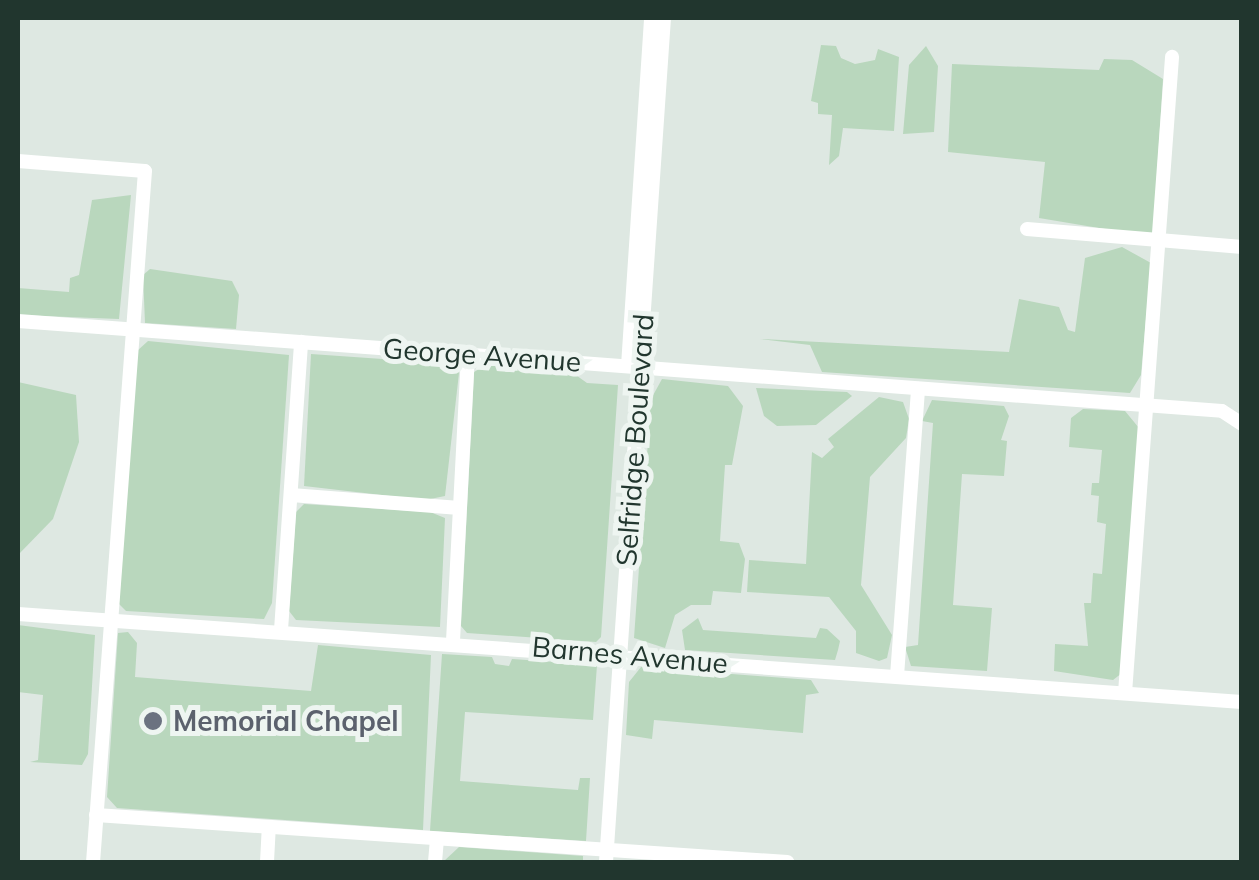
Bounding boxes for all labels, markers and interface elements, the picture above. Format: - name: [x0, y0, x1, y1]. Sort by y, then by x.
- street label: Selfridge Boulevard: [609, 313, 661, 567]
- street label: George Avenue: [382, 331, 582, 379]
- street label: Barnes Avenue: [531, 630, 729, 680]
- place label: Memorial Chapel: [173, 704, 399, 738]
- marker: Memorial Chapel: [142, 710, 164, 732]

